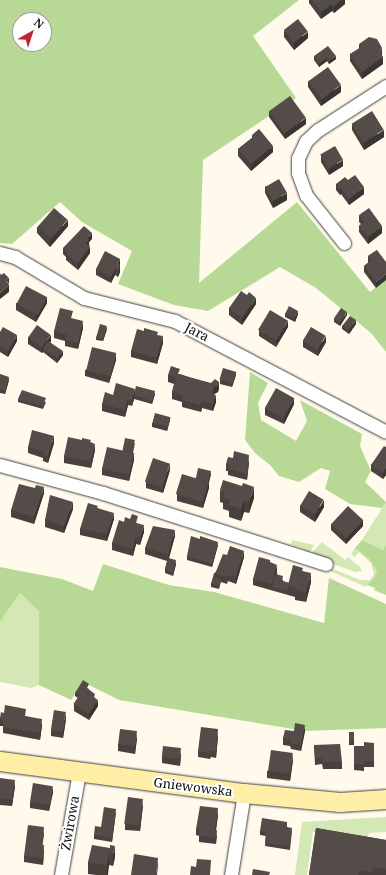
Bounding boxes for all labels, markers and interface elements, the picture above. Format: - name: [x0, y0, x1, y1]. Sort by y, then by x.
- north arrow: [12, 12, 52, 52]
- text: N: [31, 15, 47, 32]
- street label: Jara: [182, 319, 212, 345]
- street label: Gniewowska: [153, 774, 233, 800]
- street label: Żwirowa: [58, 794, 82, 852]

